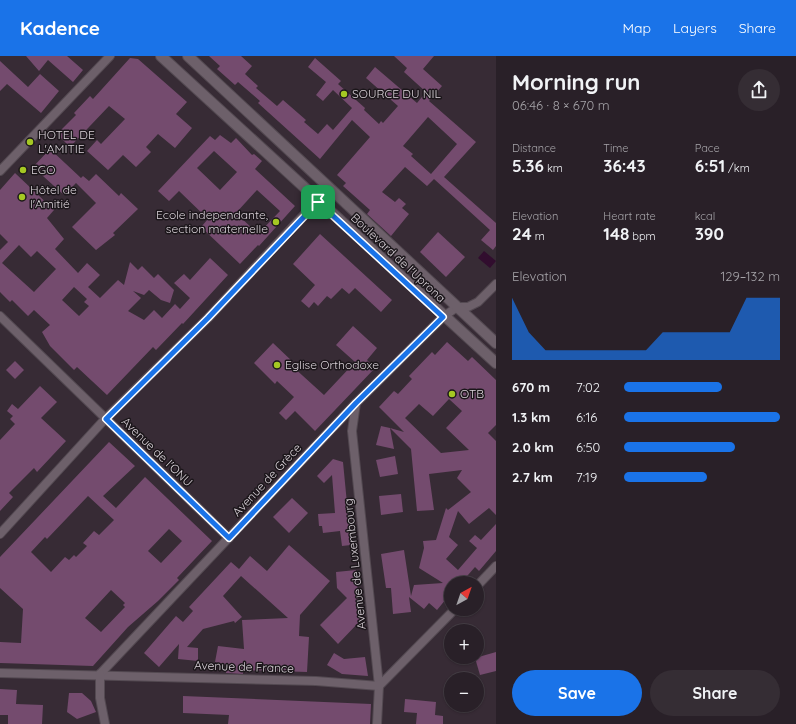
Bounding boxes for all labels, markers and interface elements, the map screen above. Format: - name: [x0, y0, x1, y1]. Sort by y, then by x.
- text: Kadence: [20, 16, 100, 40]
- text: Map: [622, 19, 651, 37]
- text: Layers: [673, 19, 717, 37]
- text: Share: [739, 19, 776, 37]
- text: Morning run: [512, 68, 640, 96]
- button: share: [738, 69, 780, 111]
- place label: SOURCE DU NIL: [352, 86, 442, 101]
- marker: SOURCE DU NIL: [339, 89, 349, 99]
- text: 06:46 · 8 × 670 m: [512, 97, 610, 113]
- place label: HOTEL DE L'AMITIE: [38, 127, 95, 156]
- marker: HOTEL DE L'AMITIE: [25, 137, 35, 147]
- text: Distance: [512, 141, 556, 155]
- text: Time: [603, 141, 629, 155]
- text: Pace: [695, 141, 720, 155]
- text: 5.36: [512, 155, 544, 176]
- text: 36:43: [603, 155, 646, 176]
- text: 6:51: [695, 155, 725, 176]
- text: km: [544, 161, 563, 175]
- text: /km: [725, 161, 750, 175]
- place label: EGO: [31, 162, 55, 177]
- marker: EGO: [18, 165, 28, 175]
- place label: Hôtel de l'Amitié: [30, 182, 77, 211]
- pin: [301, 185, 335, 219]
- icon: arrive: [307, 191, 329, 213]
- marker: Hôtel de l'Amitié: [17, 192, 27, 202]
- place label: Ecole independante, section maternelle: [156, 207, 268, 236]
- text: Elevation: [512, 209, 558, 223]
- text: Heart rate: [603, 209, 656, 223]
- text: kcal: [695, 209, 715, 223]
- street label: Boulevard de l'Uprona: [348, 210, 449, 305]
- marker: Ecole independante, section maternelle: [271, 217, 281, 227]
- text: 24: [512, 223, 532, 244]
- text: 148: [603, 223, 629, 244]
- text: 390: [695, 223, 724, 244]
- text: m: [532, 229, 545, 243]
- text: bpm: [629, 229, 656, 243]
- text: Elevation: [512, 268, 567, 284]
- text: 129–132 m: [720, 268, 780, 284]
- place label: Eglise Orthodoxe: [285, 357, 379, 372]
- marker: Eglise Orthodoxe: [272, 360, 282, 370]
- text: 670 m: [512, 379, 550, 395]
- text: 7:02: [576, 379, 600, 395]
- place label: OTB: [460, 386, 484, 401]
- marker: OTB: [447, 389, 457, 399]
- text: 1.3 km: [512, 409, 550, 425]
- text: 6:16: [576, 409, 597, 425]
- street label: Avenue de l'ONU: [119, 414, 196, 489]
- text: 2.0 km: [512, 439, 554, 455]
- text: 6:50: [576, 439, 600, 455]
- street label: Avenue de Grèce: [229, 440, 304, 519]
- text: 2.7 km: [512, 469, 553, 485]
- text: 7:19: [576, 469, 597, 485]
- street label: Avenue de Luxembourg: [340, 498, 369, 630]
- north arrow: [444, 576, 484, 616]
- map controls: [444, 576, 484, 712]
- button: +: [444, 624, 484, 664]
- street label: Avenue de France: [194, 657, 294, 676]
- button: Save: [512, 670, 642, 716]
- button: Share: [650, 670, 780, 716]
- button: −: [444, 672, 484, 712]

